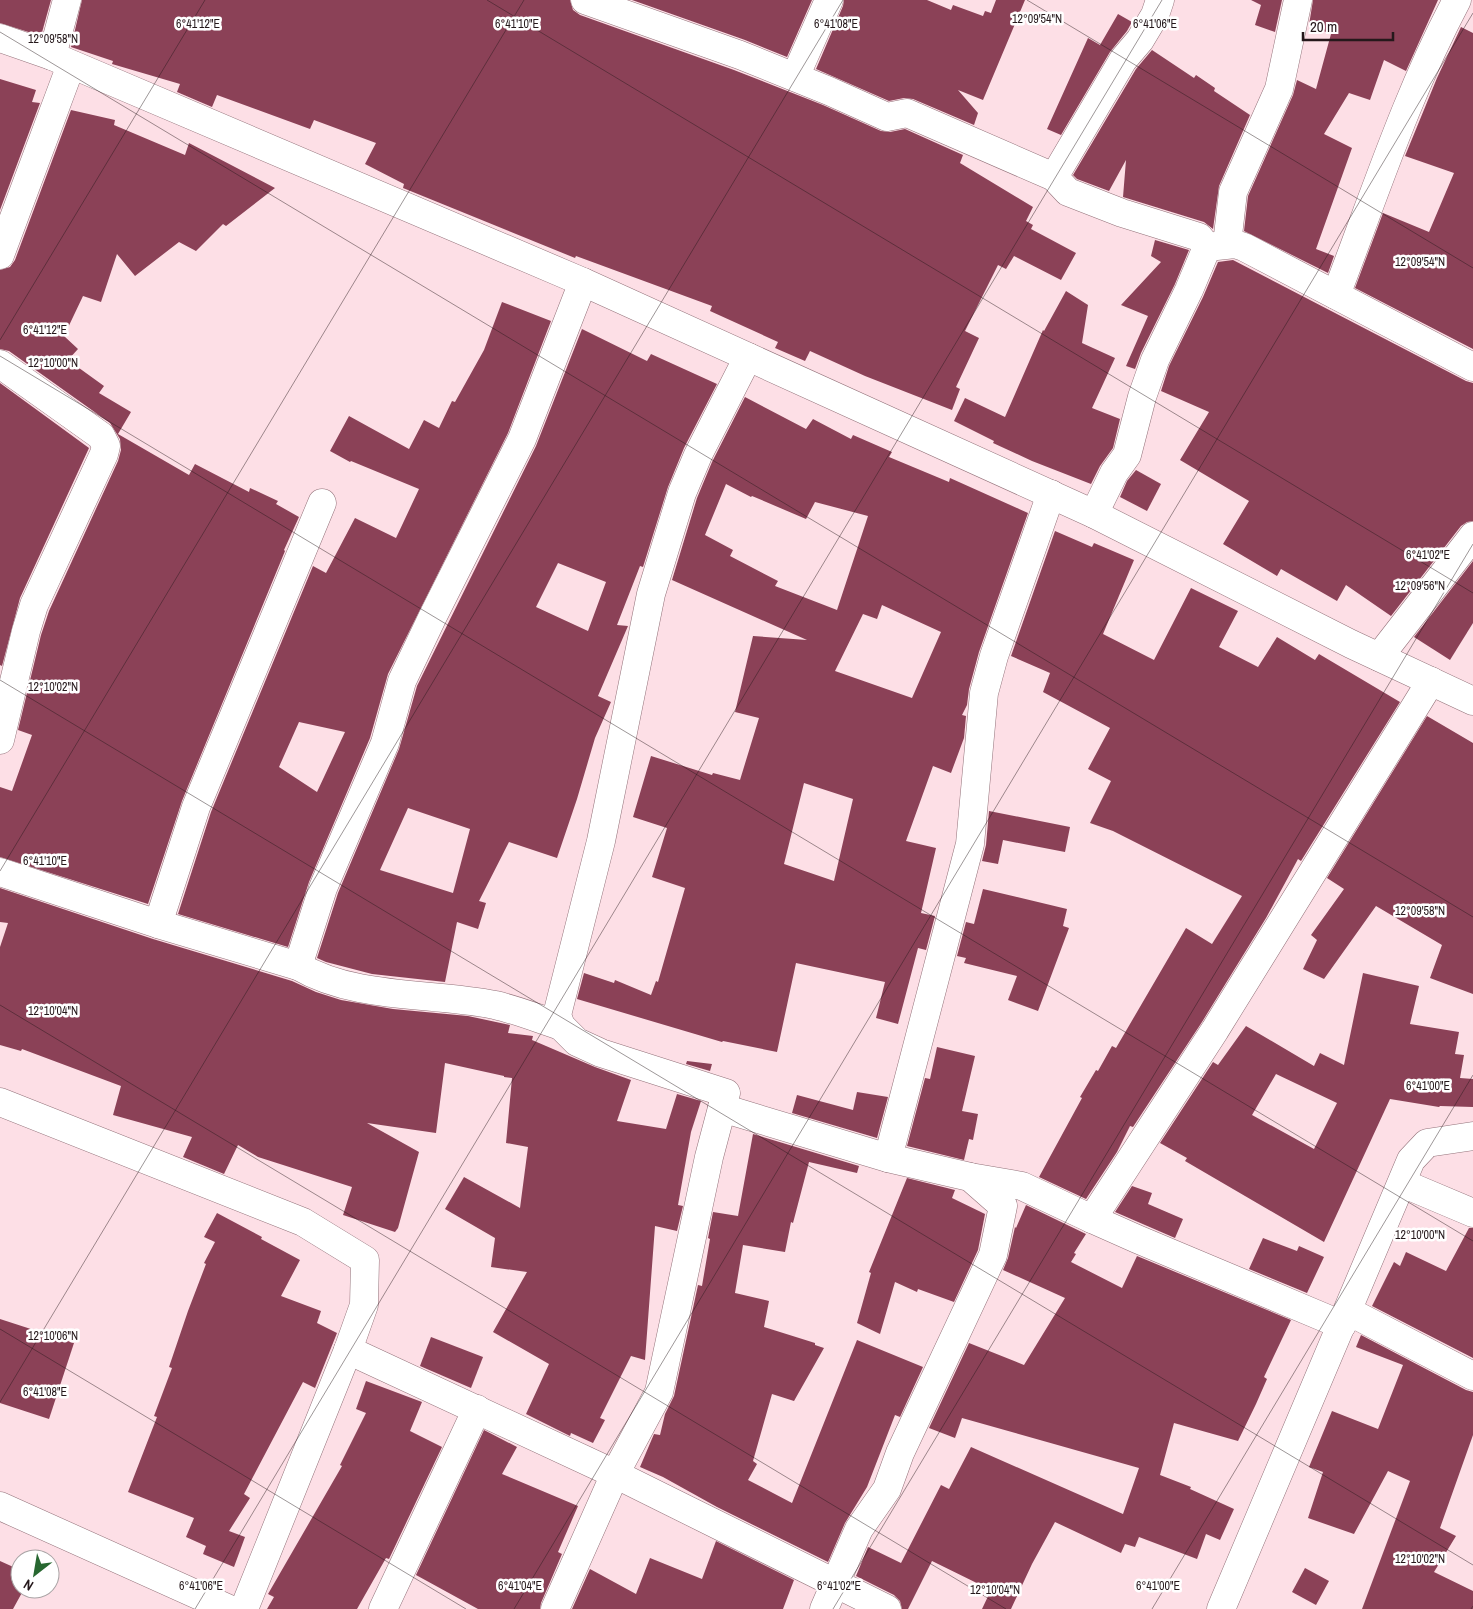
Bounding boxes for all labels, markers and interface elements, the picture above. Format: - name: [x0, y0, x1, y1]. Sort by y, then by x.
- scale bar: [1303, 10, 1393, 42]
- text: 12°09'54"N: [1012, 11, 1062, 27]
- text: 6°41'12"E: [176, 16, 220, 32]
- text: 6°41'10"E: [495, 16, 539, 32]
- text: 6°41'08"E: [814, 16, 858, 32]
- text: 6°41'06"E: [1133, 16, 1177, 32]
- text: 20 m: [1310, 16, 1337, 37]
- text: 12°09'58"N: [28, 31, 78, 47]
- text: 12°09'54"N: [1395, 254, 1445, 270]
- text: 6°41'12"E: [23, 322, 67, 338]
- text: 12°10'00"N: [28, 355, 78, 371]
- text: 6°41'02"E: [1406, 547, 1450, 563]
- text: 12°09'56"N: [1395, 578, 1445, 594]
- text: 12°10'02"N: [28, 679, 78, 695]
- text: 6°41'10"E: [23, 853, 67, 869]
- text: 12°09'58"N: [1395, 903, 1445, 919]
- text: 12°10'04"N: [28, 1003, 78, 1019]
- text: 6°41'00"E: [1406, 1078, 1450, 1094]
- text: 12°10'00"N: [1395, 1227, 1445, 1243]
- text: 12°10'06"N: [28, 1328, 78, 1344]
- text: 6°41'08"E: [23, 1384, 67, 1400]
- north arrow: [10, 1549, 60, 1599]
- text: 12°10'02"N: [1395, 1551, 1445, 1567]
- text: N: [20, 1575, 36, 1595]
- text: 6°41'06"E: [179, 1578, 223, 1594]
- text: 6°41'04"E: [498, 1578, 542, 1594]
- text: 6°41'02"E: [817, 1578, 861, 1594]
- text: 6°41'00"E: [1136, 1578, 1180, 1594]
- text: 12°10'04"N: [970, 1582, 1020, 1598]

